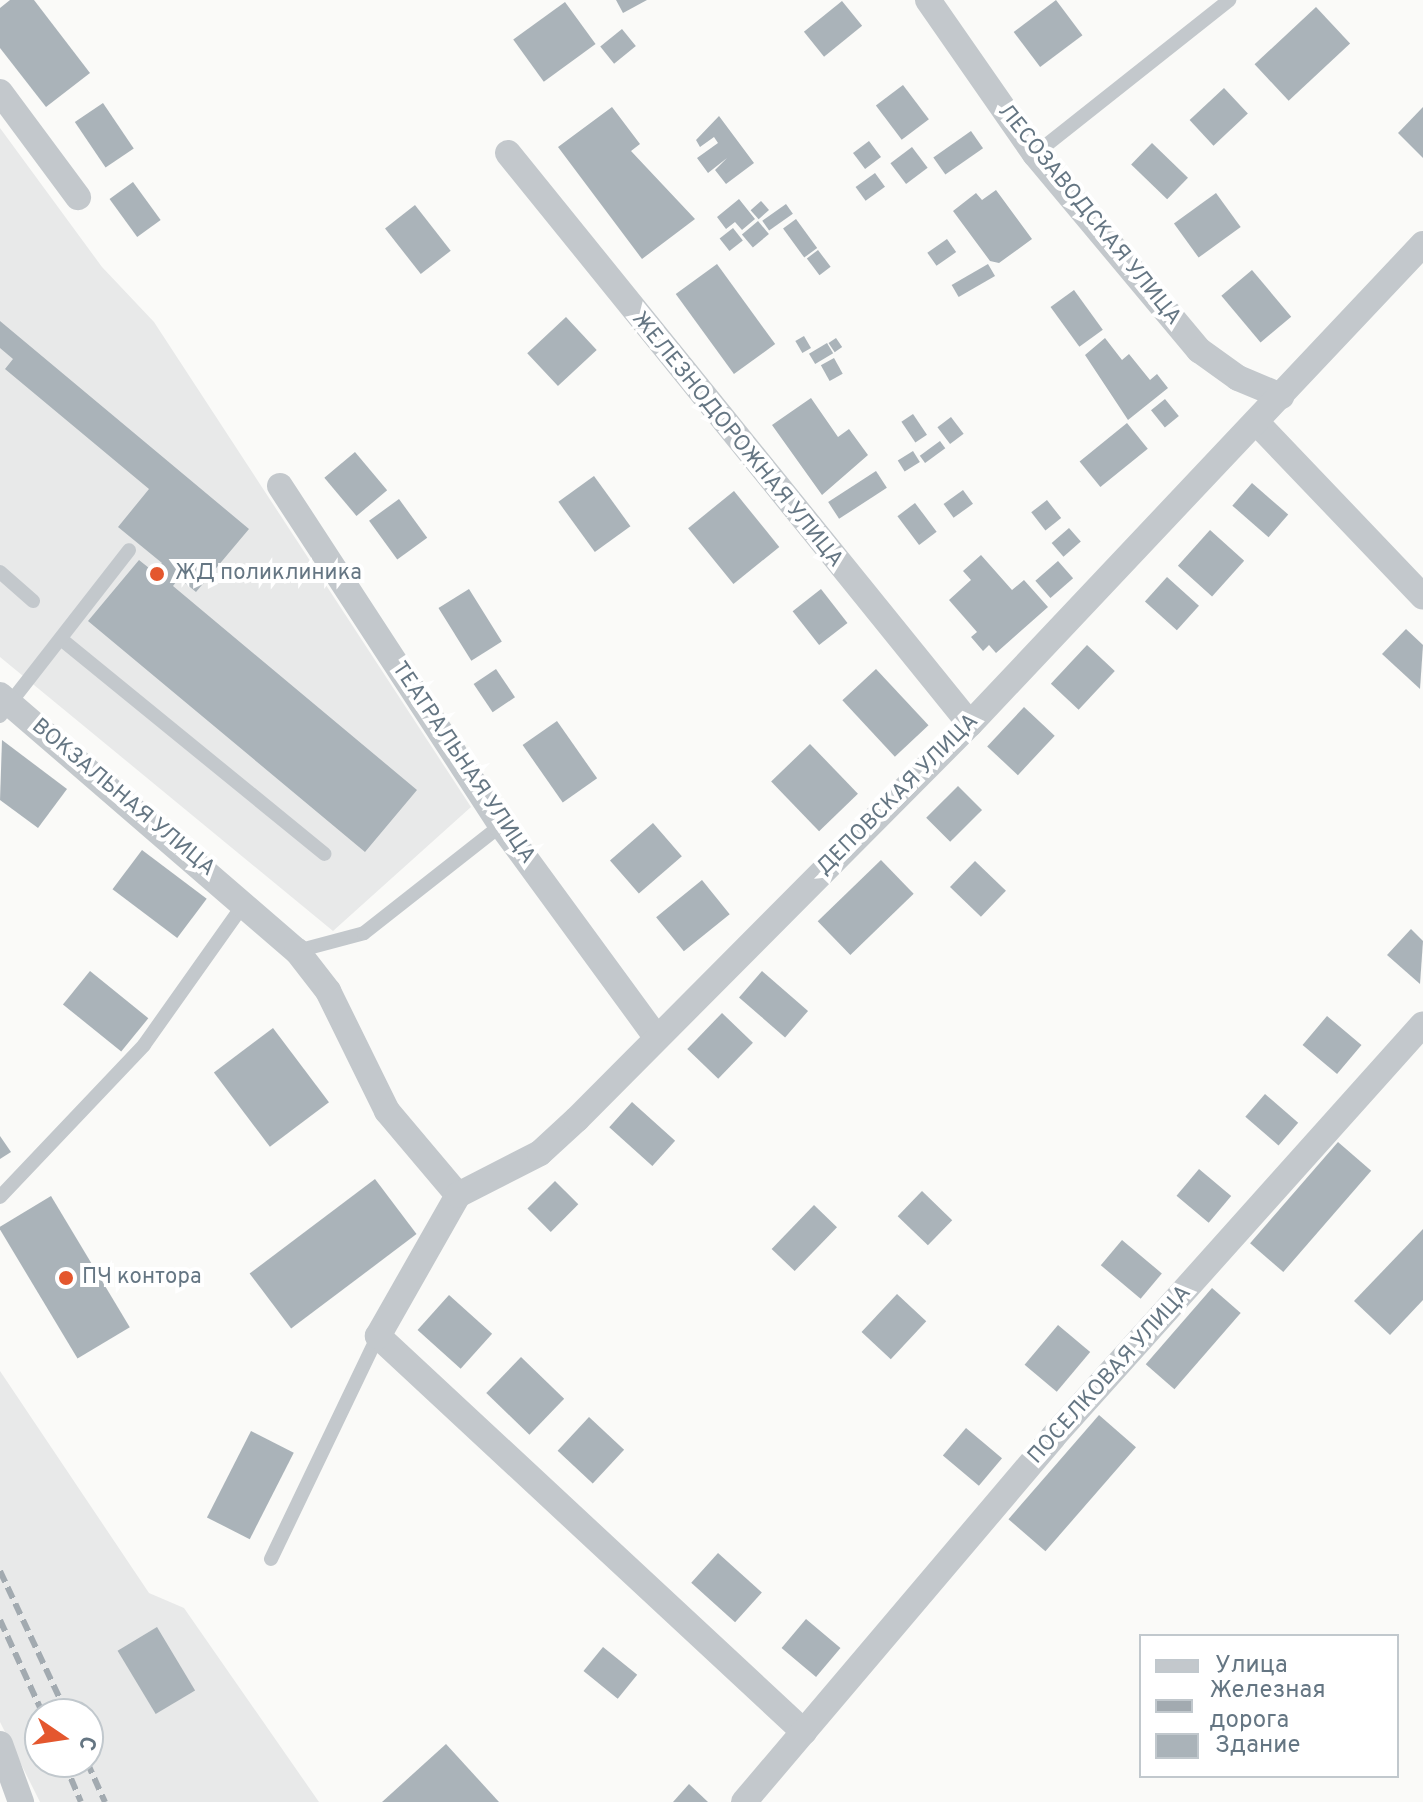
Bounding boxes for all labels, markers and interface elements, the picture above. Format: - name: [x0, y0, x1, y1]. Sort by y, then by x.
- street label: ЛЕСОЗАВОДСКАЯ УЛИЦА: [992, 99, 1186, 331]
- street label: ЖЕЛЕЗНОДОРОЖНАЯ УЛИЦА: [626, 307, 848, 573]
- place label: ЖД поликлиника: [175, 561, 362, 587]
- marker: ЖД поликлиника: [146, 563, 168, 585]
- street label: ТЕАТРАЛЬНАЯ УЛИЦА: [386, 657, 540, 869]
- street label: ДЕПОВСКАЯ УЛИЦА: [812, 709, 984, 881]
- street label: ВОКЗАЛЬНАЯ УЛИЦА: [26, 714, 220, 882]
- place label: ПЧ контора: [82, 1265, 202, 1291]
- marker: ПЧ контора: [57, 1269, 75, 1287]
- street label: ПОСЕЛКОВАЯ УЛИЦА: [1023, 1280, 1197, 1470]
- legend: [1139, 1634, 1399, 1778]
- text: Улица: [1215, 1651, 1288, 1681]
- text: Железная дорога: [1209, 1676, 1326, 1736]
- north arrow: [24, 1698, 104, 1778]
- text: Здание: [1215, 1731, 1301, 1761]
- text: С: [71, 1733, 101, 1753]

